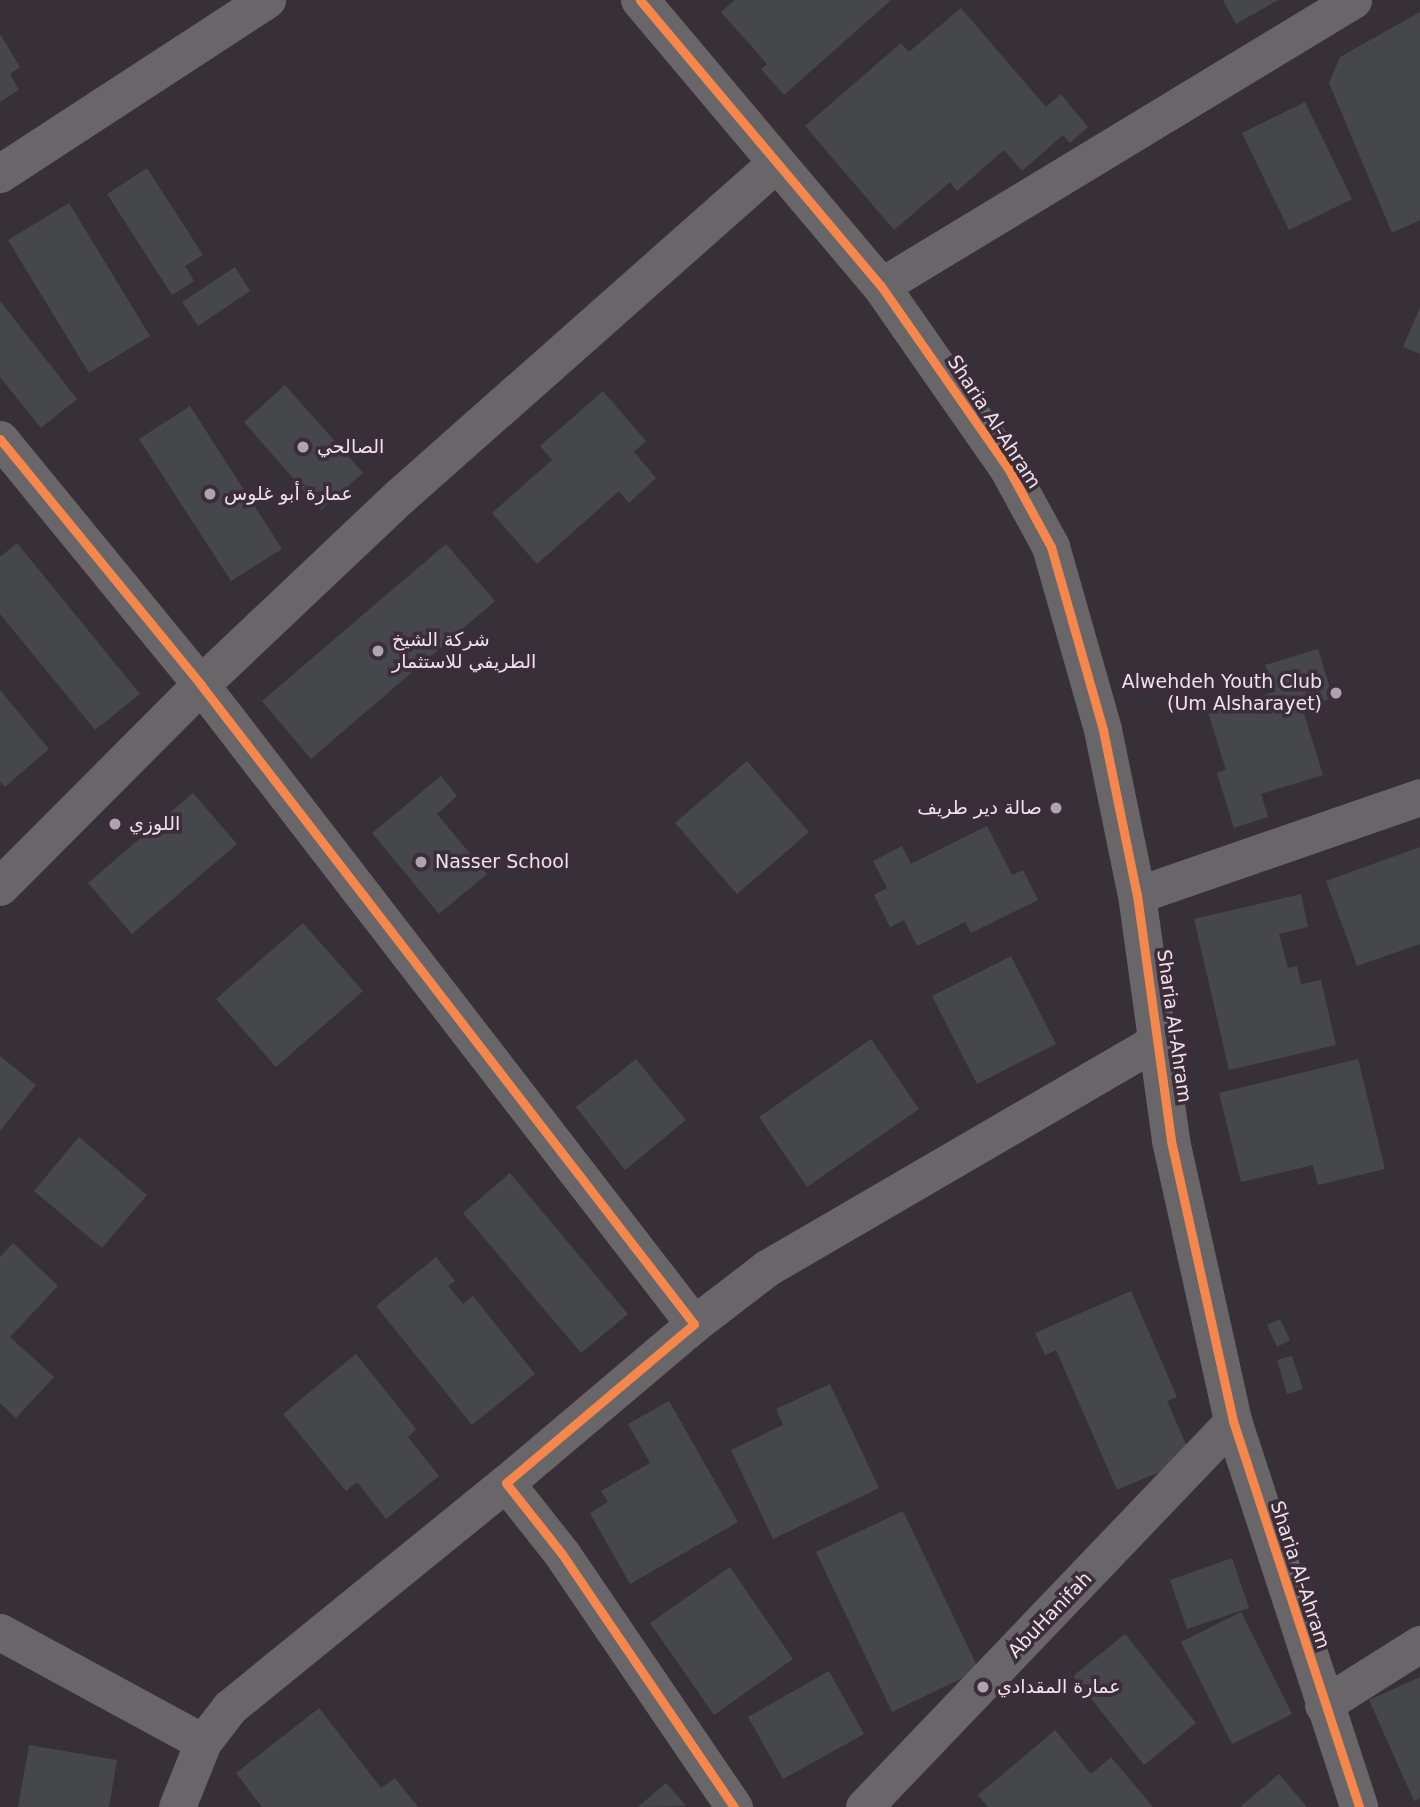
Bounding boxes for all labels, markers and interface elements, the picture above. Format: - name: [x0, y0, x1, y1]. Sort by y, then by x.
- street label: Sharia Al-Ahram: [942, 351, 1046, 493]
- place label: الصالحي: [317, 436, 384, 458]
- marker: الصالحي: [295, 439, 311, 455]
- place label: عمارة أبو غلوس: [224, 483, 353, 505]
- marker: عمارة أبو غلوس: [202, 486, 218, 502]
- place label: شركة الشيخ الطريفي للاستثمار: [392, 629, 536, 673]
- marker: شركة الشيخ الطريفي للاستثمار: [370, 643, 386, 659]
- place label: Alwehdeh Youth Club (Um Alsharayet): [1122, 671, 1322, 715]
- marker: Alwehdeh Youth Club (Um Alsharayet): [1328, 685, 1344, 701]
- place label: صالة دير طريف: [917, 797, 1042, 819]
- marker: صالة دير طريف: [1048, 800, 1064, 816]
- place label: اللوزي: [129, 813, 180, 835]
- marker: اللوزي: [107, 816, 123, 832]
- place label: Nasser School: [435, 851, 569, 873]
- marker: Nasser School: [413, 854, 429, 870]
- street label: Sharia Al-Ahram: [1152, 948, 1196, 1104]
- street label: Sharia Al-Ahram: [1265, 1498, 1335, 1652]
- street label: AbuHanifah: [1003, 1567, 1097, 1663]
- place label: عمارة المقدادي: [997, 1676, 1121, 1698]
- marker: عمارة المقدادي: [975, 1679, 991, 1695]

